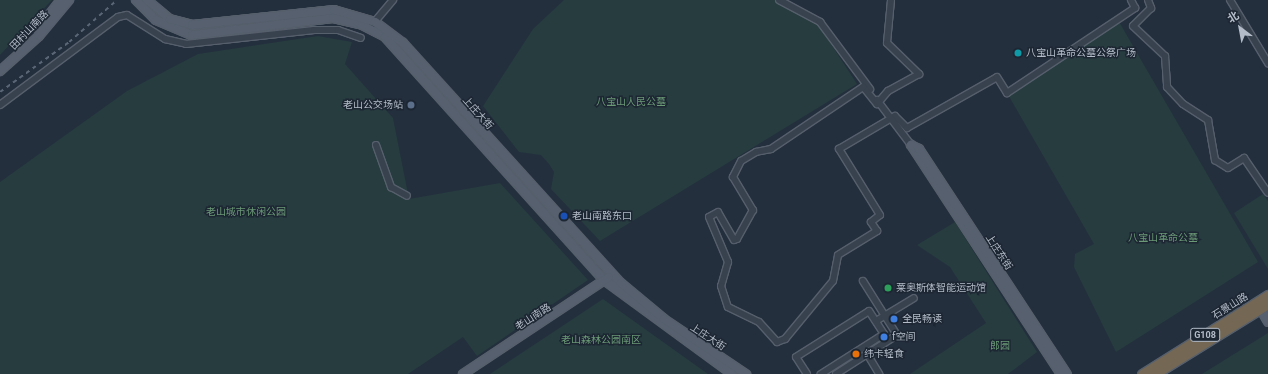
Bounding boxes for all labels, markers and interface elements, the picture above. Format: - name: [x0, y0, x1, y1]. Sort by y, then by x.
- street label: 田村山南路: [7, 8, 51, 52]
- north arrow: [1220, 8, 1260, 48]
- text: 北: [1225, 9, 1241, 26]
- place label: 八宝山革命公墓公祭广场: [1026, 47, 1136, 59]
- marker: 八宝山革命公墓公祭广场: [1013, 48, 1023, 58]
- street label: 上庄大街: [460, 94, 496, 132]
- park label: 八宝山人民公墓: [596, 96, 666, 108]
- place label: 老山公交场站: [343, 99, 403, 111]
- marker: 老山公交场站: [406, 100, 416, 110]
- park label: 老山城市休闲公园: [206, 206, 286, 218]
- place label: 老山南路东口: [572, 210, 632, 222]
- marker: 老山南路东口: [559, 211, 569, 221]
- street label: 上庄东街: [983, 232, 1015, 272]
- park label: 八宝山革命公墓: [1128, 232, 1198, 244]
- place label: 莱奥斯体智能运动馆: [896, 282, 986, 294]
- marker: 莱奥斯体智能运动馆: [883, 283, 893, 293]
- street label: 石景山路: [1210, 290, 1250, 322]
- street label: 老山南路: [513, 301, 553, 333]
- place label: 全民畅读: [902, 313, 942, 325]
- marker: 全民畅读: [889, 314, 899, 324]
- street label: 上庄大街: [688, 321, 728, 353]
- road number: G108: [1190, 328, 1220, 342]
- place label: f空间: [892, 331, 915, 343]
- marker: f空间: [879, 332, 889, 342]
- park label: 老山森林公园南区: [561, 334, 641, 346]
- park label: 郎园: [990, 340, 1010, 352]
- place label: 纬卡轻食: [864, 348, 904, 360]
- marker: 纬卡轻食: [851, 349, 861, 359]

